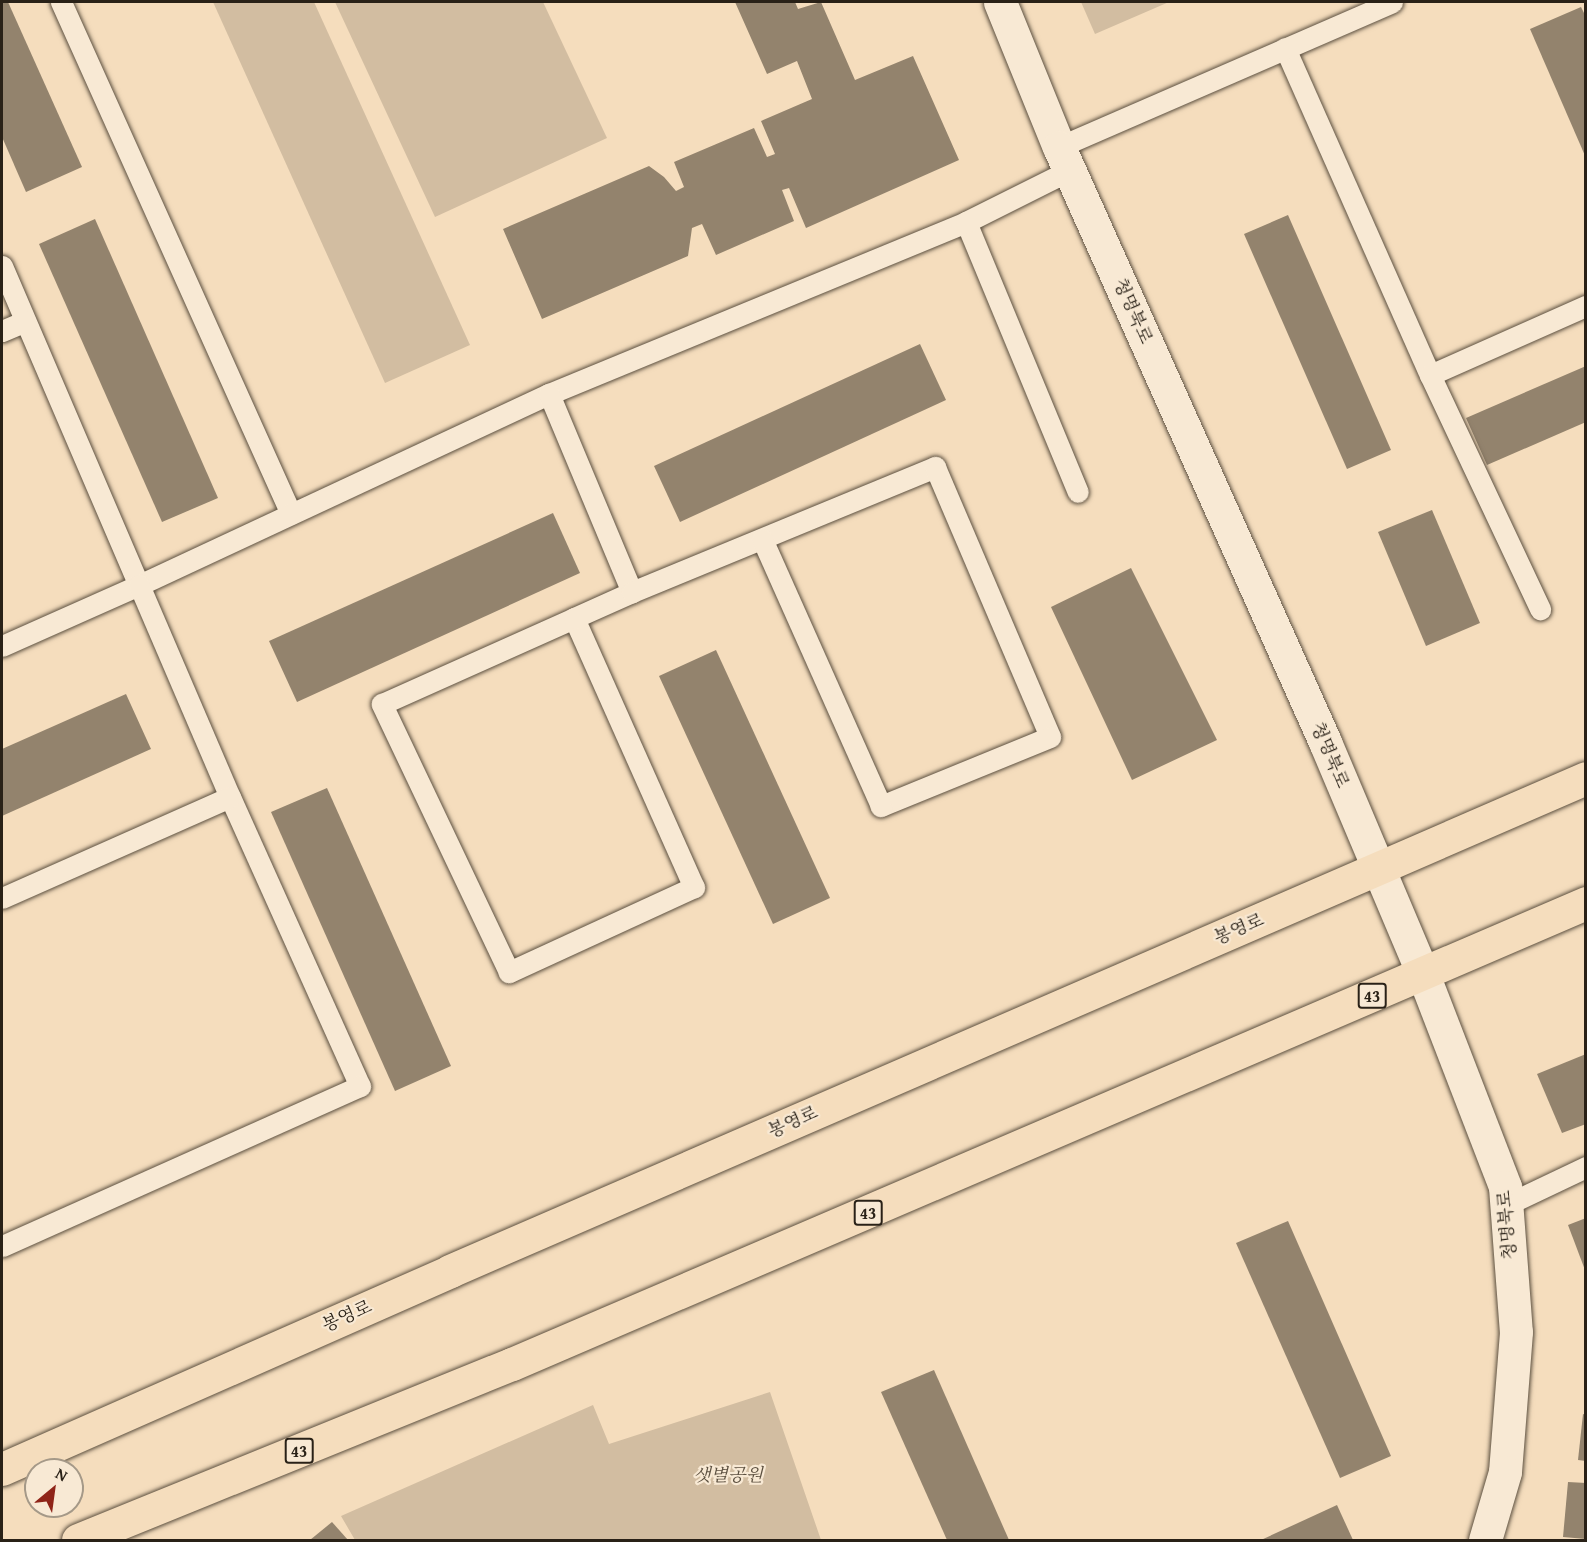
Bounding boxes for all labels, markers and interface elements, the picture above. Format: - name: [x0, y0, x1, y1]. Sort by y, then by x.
- street label: 청명북로: [1109, 275, 1157, 347]
- street label: 청명북로: [1306, 719, 1354, 791]
- street label: 봉영로: [1211, 909, 1267, 949]
- road number: 43: [1357, 983, 1387, 1009]
- street label: 봉영로: [765, 1102, 821, 1142]
- street label: 청명북로: [1493, 1189, 1521, 1261]
- road number: 43: [853, 1200, 883, 1226]
- street label: 봉영로: [319, 1296, 375, 1336]
- road number: 43: [284, 1438, 314, 1464]
- north arrow: [24, 1458, 84, 1518]
- text: N: [51, 1461, 72, 1487]
- park label: 샛별공원: [693, 1464, 763, 1486]

